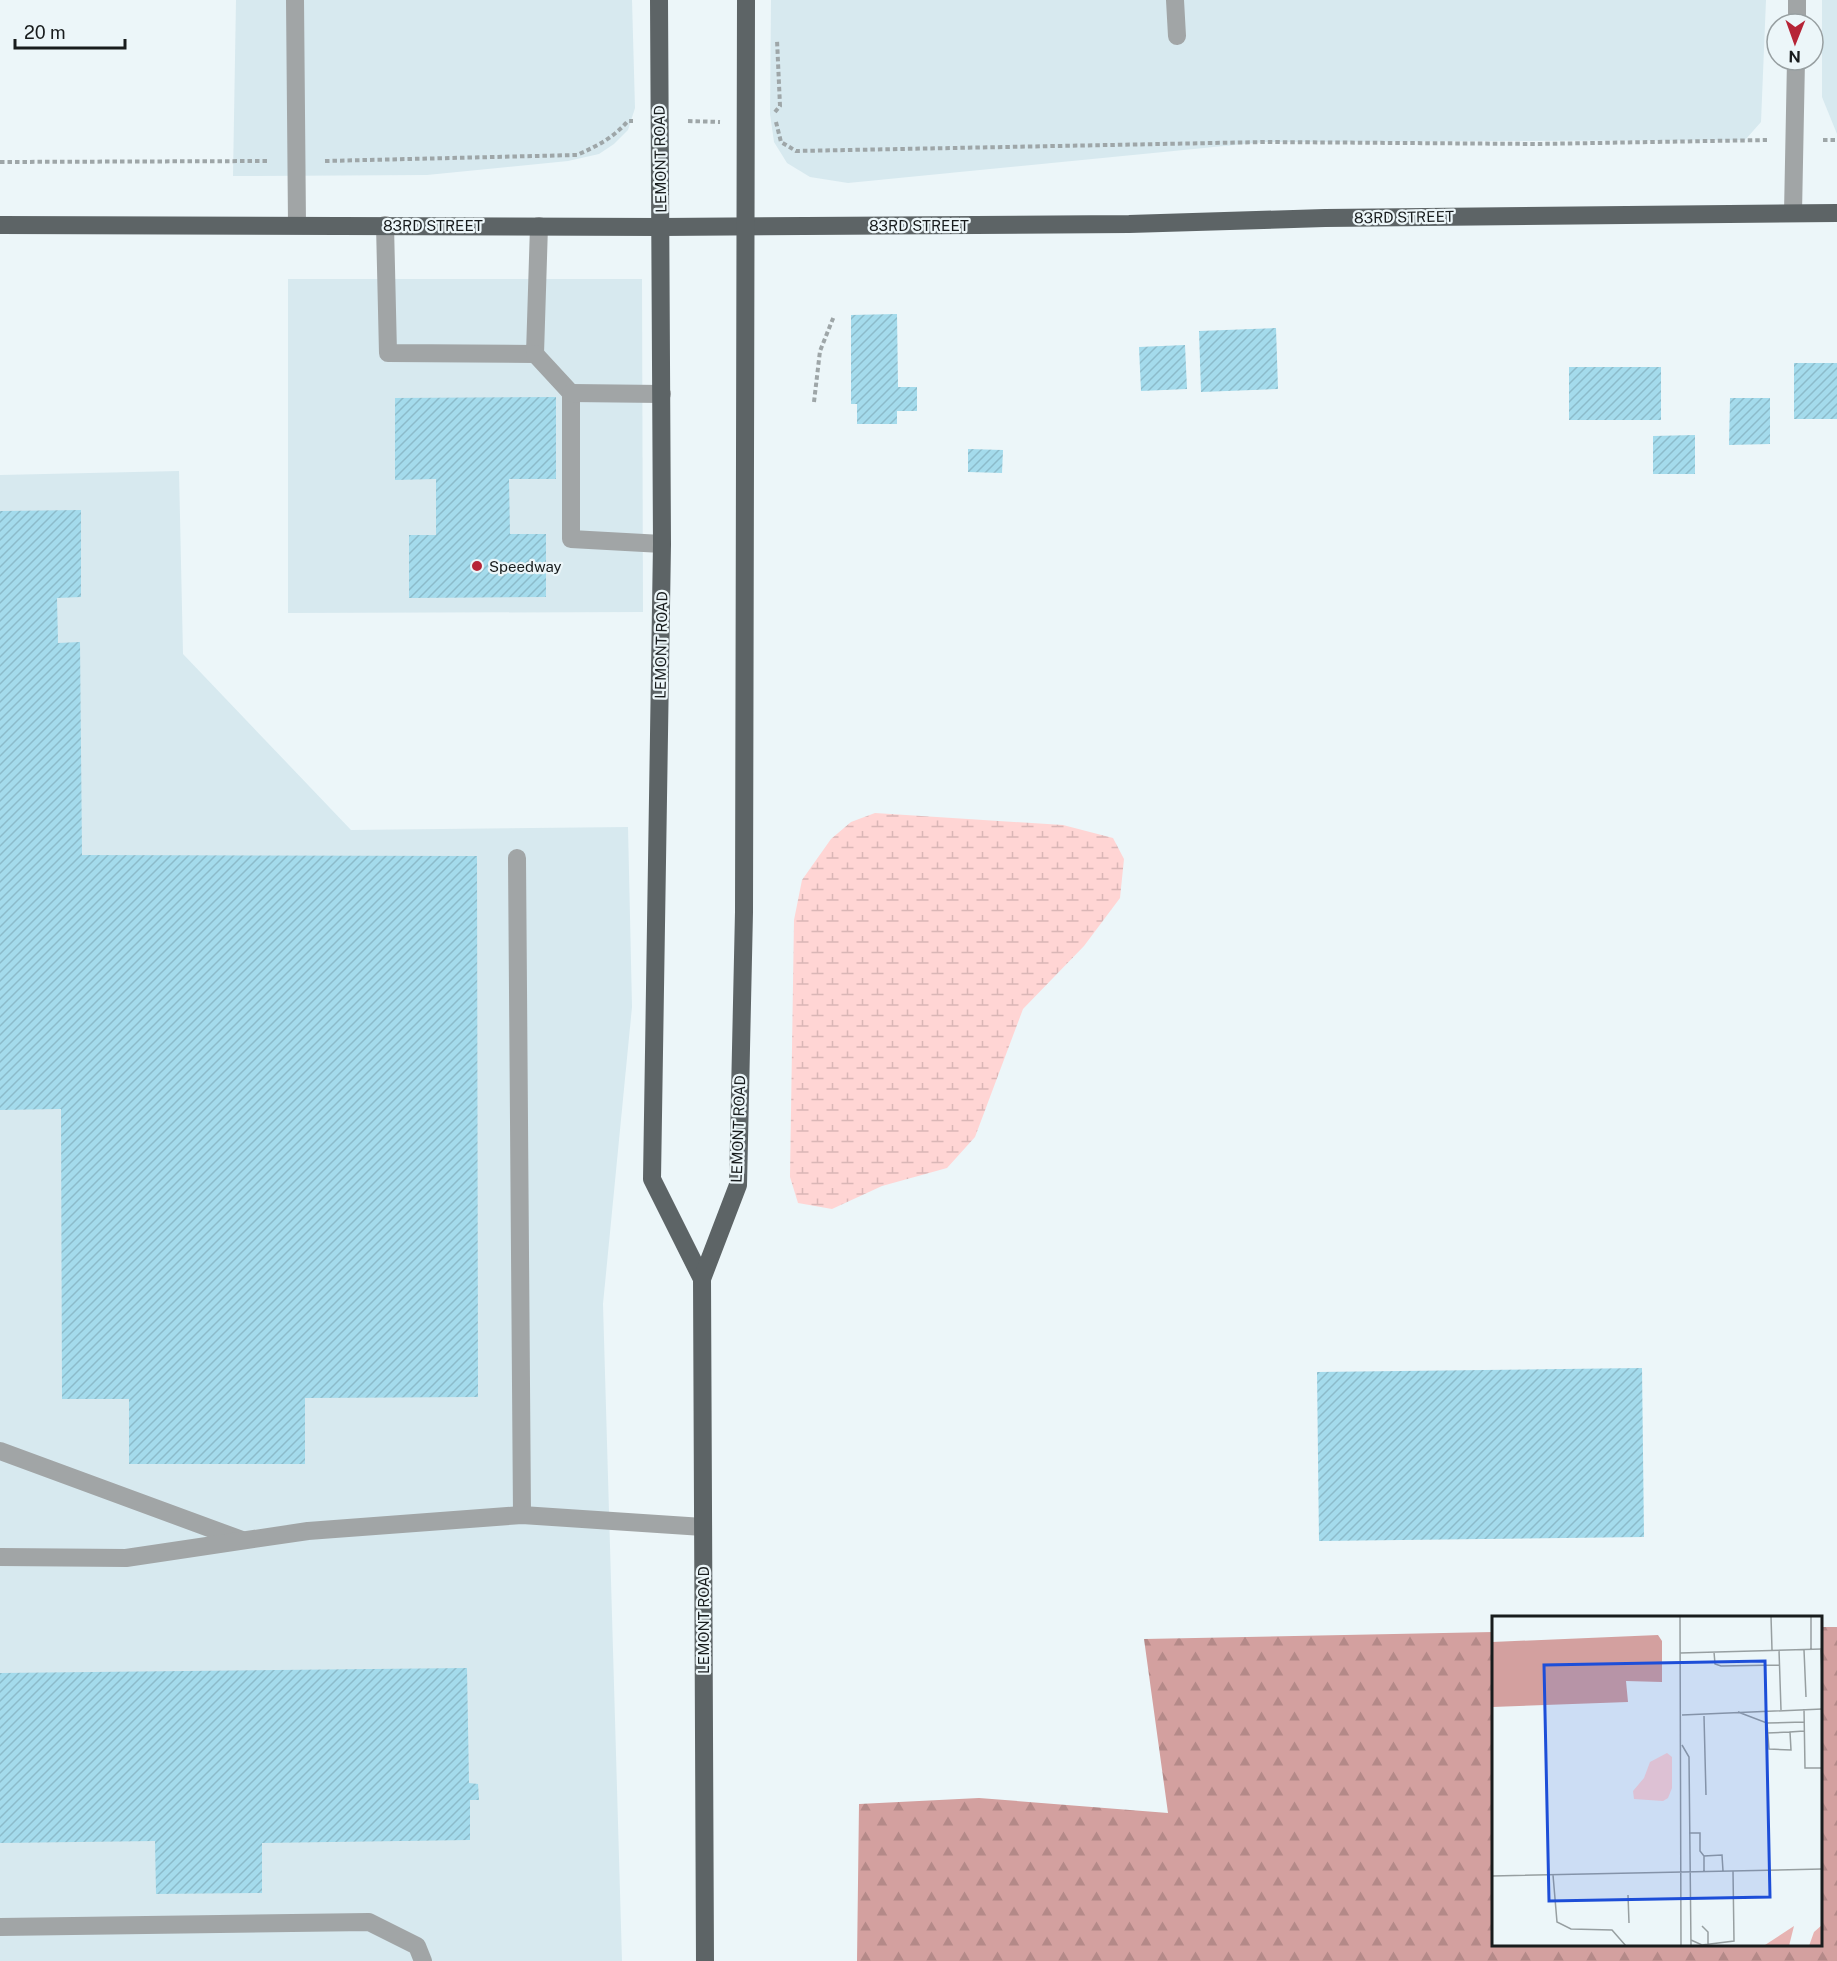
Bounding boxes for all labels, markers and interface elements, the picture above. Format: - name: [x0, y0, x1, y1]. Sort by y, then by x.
- scale bar: [15, 12, 124, 50]
- north arrow: [1765, 12, 1825, 72]
- text: 20 m: [24, 22, 66, 43]
- text: N: [1788, 47, 1801, 66]
- street label: LEMONT ROAD: [651, 105, 669, 213]
- street label: 83RD STREET: [1354, 208, 1454, 226]
- street label: 83RD STREET: [383, 217, 483, 234]
- street label: 83RD STREET: [869, 217, 969, 234]
- place label: Speedway: [489, 558, 562, 575]
- marker: Speedway: [470, 559, 484, 573]
- street label: LEMONT ROAD: [652, 591, 670, 699]
- street label: LEMONT ROAD: [728, 1075, 748, 1183]
- street label: LEMONT ROAD: [695, 1566, 712, 1674]
- inset map: [1492, 1616, 1822, 1946]

